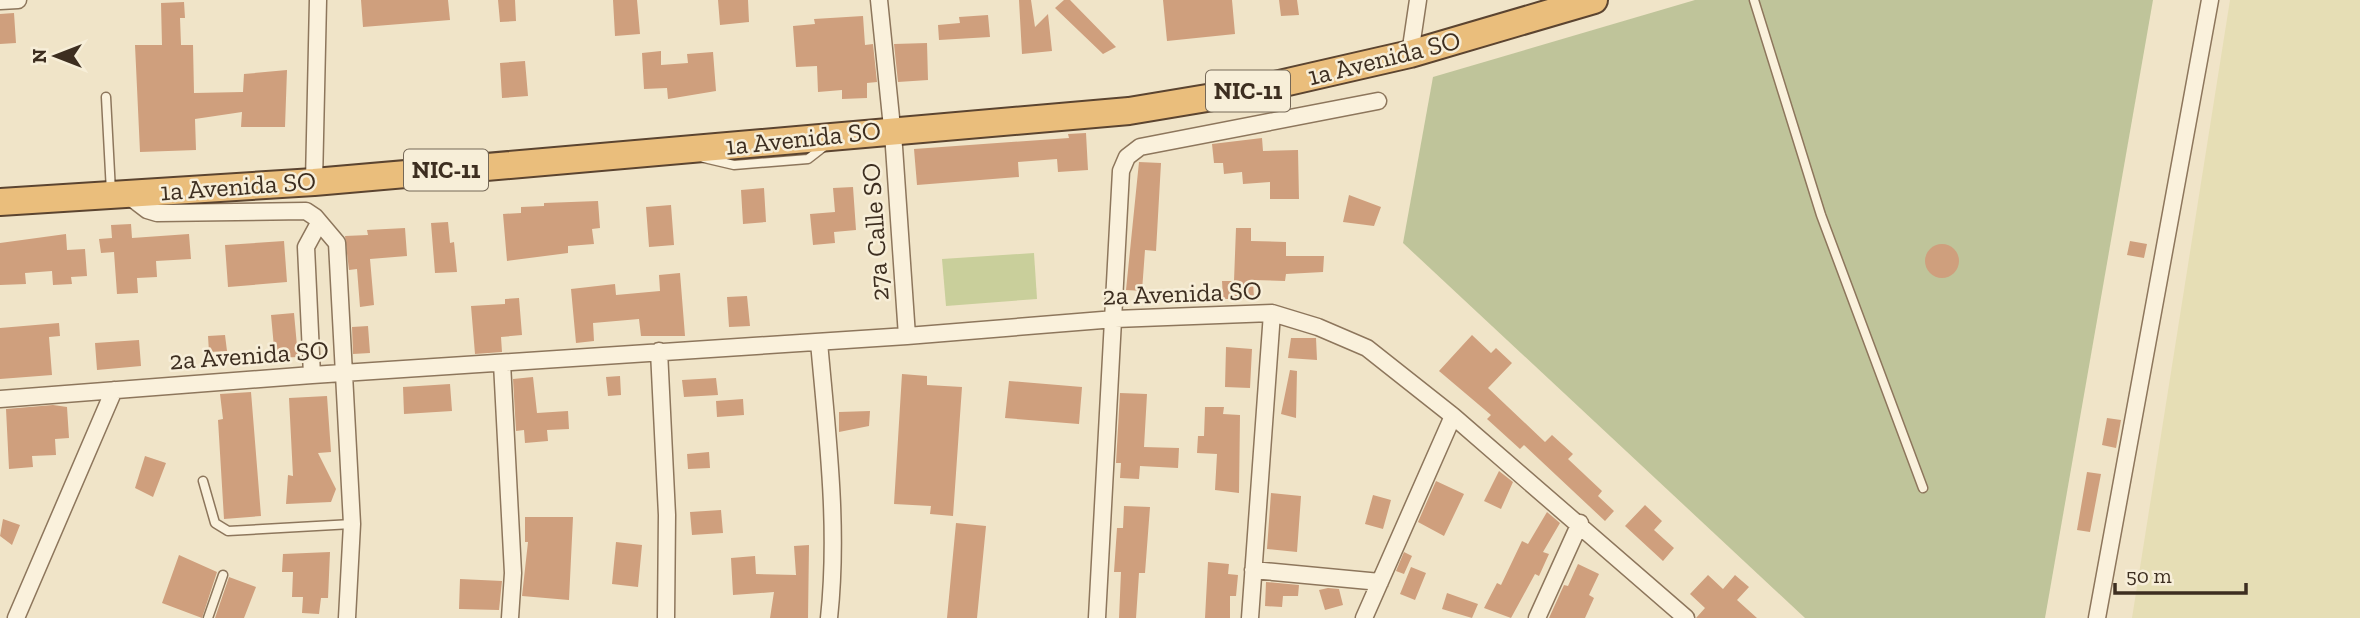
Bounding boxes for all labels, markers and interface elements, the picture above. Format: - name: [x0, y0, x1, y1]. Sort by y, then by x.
- north arrow: [21, 21, 91, 91]
- street label: 1a Avenida SO: [1304, 24, 1464, 92]
- text: N: [28, 49, 51, 63]
- road number: NIC-11: [1206, 70, 1290, 112]
- street label: 1a Avenida SO: [724, 114, 882, 162]
- road number: NIC-11: [404, 150, 488, 190]
- street label: 27a Calle SO: [854, 162, 896, 302]
- street label: 1a Avenida SO: [159, 165, 317, 207]
- street label: 2a Avenida SO: [1102, 274, 1262, 312]
- street label: 2a Avenida SO: [168, 333, 330, 377]
- scale bar: [2115, 552, 2246, 596]
- text: 50 m: [2126, 563, 2172, 588]

